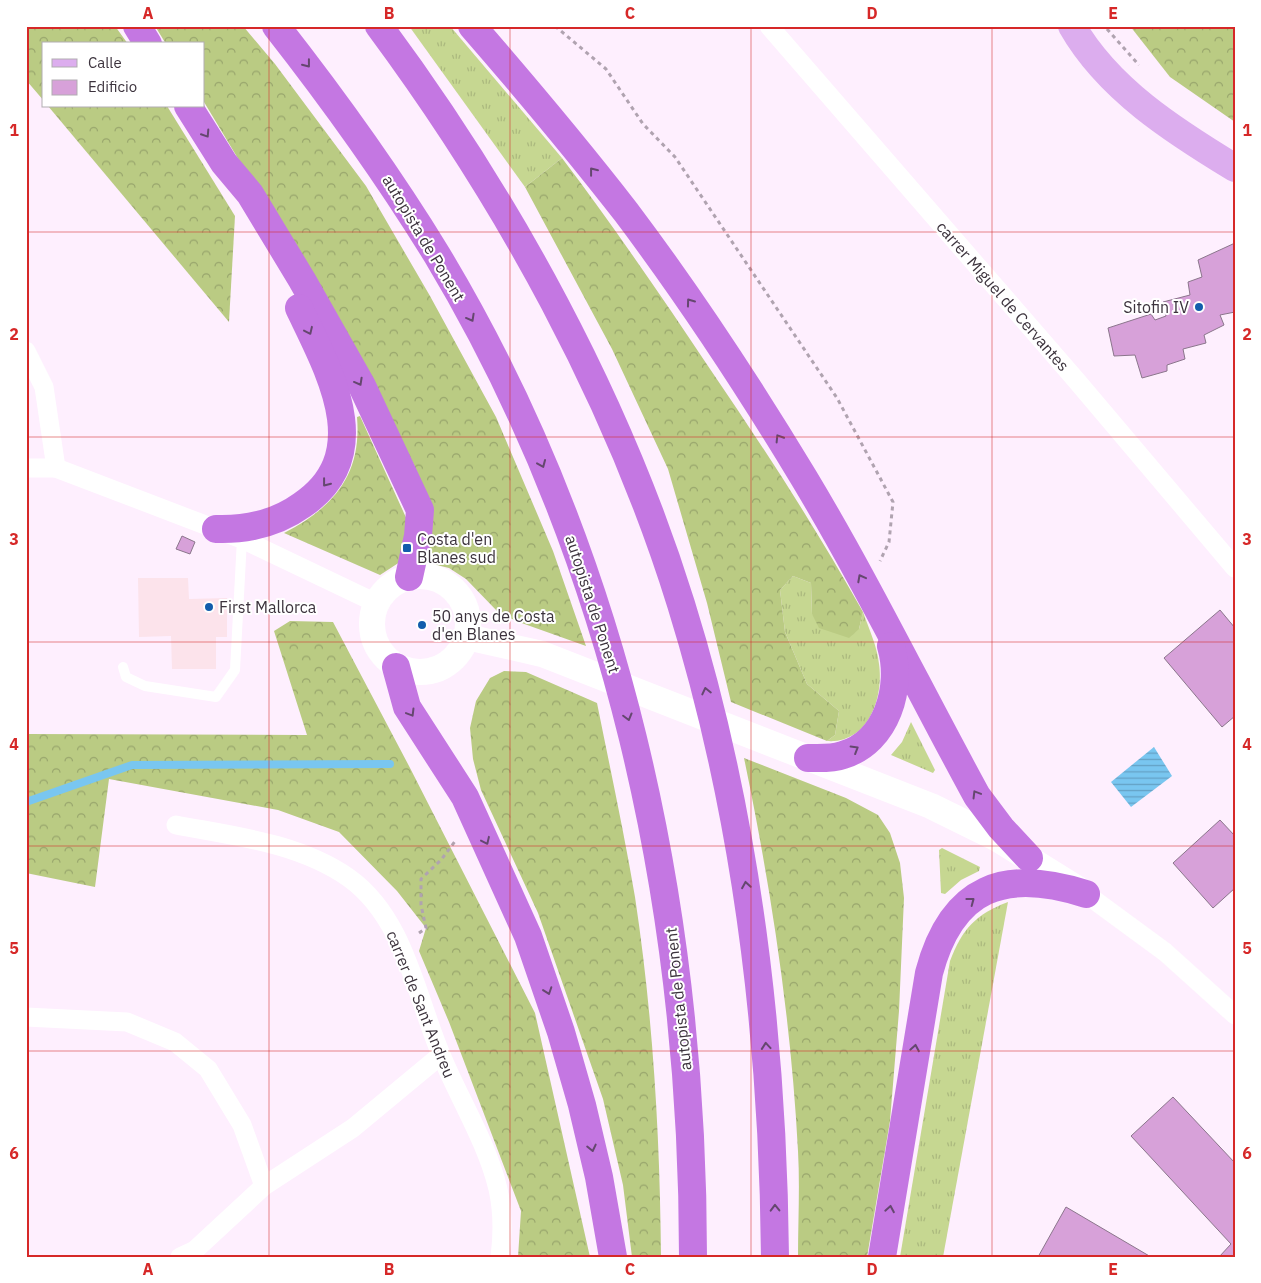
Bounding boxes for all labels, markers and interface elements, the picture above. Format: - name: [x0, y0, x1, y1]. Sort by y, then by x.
- text: A: [143, 3, 154, 23]
- text: B: [384, 3, 395, 23]
- text: C: [625, 3, 635, 23]
- text: D: [866, 3, 878, 23]
- text: E: [1108, 3, 1118, 23]
- legend: [42, 42, 205, 108]
- text: Calle: [88, 53, 122, 72]
- one-way arrow: [301, 59, 310, 68]
- text: Edificio: [88, 77, 137, 96]
- text: 1: [9, 120, 19, 140]
- text: 1: [1242, 120, 1252, 140]
- one-way arrow: [200, 129, 209, 138]
- one-way arrow: [591, 168, 599, 177]
- street label: autopista de Ponent: [378, 171, 470, 305]
- street label: carrer Miguel de Cervantes: [932, 217, 1074, 375]
- place label: Sitofin IV: [1123, 297, 1189, 317]
- one-way arrow: [688, 299, 696, 308]
- marker: Sitofin IV: [1193, 301, 1205, 313]
- one-way arrow: [465, 312, 475, 321]
- text: 2: [9, 324, 19, 344]
- text: 2: [1242, 324, 1252, 344]
- one-way arrow: [303, 326, 314, 335]
- one-way arrow: [353, 377, 363, 386]
- one-way arrow: [776, 434, 785, 443]
- one-way arrow: [535, 459, 546, 468]
- one-way arrow: [324, 477, 332, 486]
- text: 3: [9, 529, 19, 549]
- place label: Costa d'en Blanes sud: [417, 529, 496, 567]
- text: 3: [1242, 529, 1252, 549]
- street label: autopista de Ponent: [561, 533, 625, 675]
- marker: Costa d'en Blanes sud: [401, 542, 413, 554]
- one-way arrow: [857, 574, 867, 583]
- place label: First Mallorca: [219, 597, 317, 617]
- marker: First Mallorca: [203, 601, 215, 613]
- place label: 50 anys de Costa d'en Blanes: [432, 606, 555, 644]
- marker: 50 anys de Costa d'en Blanes: [416, 619, 428, 631]
- one-way arrow: [701, 687, 712, 696]
- one-way arrow: [405, 708, 415, 717]
- one-way arrow: [622, 713, 633, 721]
- text: 4: [9, 734, 19, 754]
- text: 4: [1242, 734, 1252, 754]
- one-way arrow: [850, 745, 859, 755]
- one-way arrow: [973, 790, 983, 799]
- one-way arrow: [480, 836, 490, 845]
- one-way arrow: [742, 880, 752, 889]
- one-way arrow: [965, 898, 974, 906]
- street label: autopista de Ponent: [661, 926, 695, 1072]
- street label: carrer de Sant Andreu: [382, 927, 460, 1081]
- text: 5: [9, 938, 19, 958]
- text: 5: [1242, 938, 1252, 958]
- one-way arrow: [542, 987, 552, 995]
- one-way arrow: [761, 1041, 772, 1049]
- one-way arrow: [910, 1044, 920, 1053]
- text: 6: [9, 1143, 19, 1163]
- one-way arrow: [586, 1143, 597, 1152]
- text: 6: [1242, 1143, 1252, 1163]
- one-way arrow: [770, 1204, 780, 1212]
- one-way arrow: [885, 1204, 895, 1213]
- text: A: [143, 1259, 154, 1279]
- text: B: [384, 1259, 395, 1279]
- text: C: [625, 1259, 635, 1279]
- text: D: [866, 1259, 878, 1279]
- text: E: [1108, 1259, 1118, 1279]

